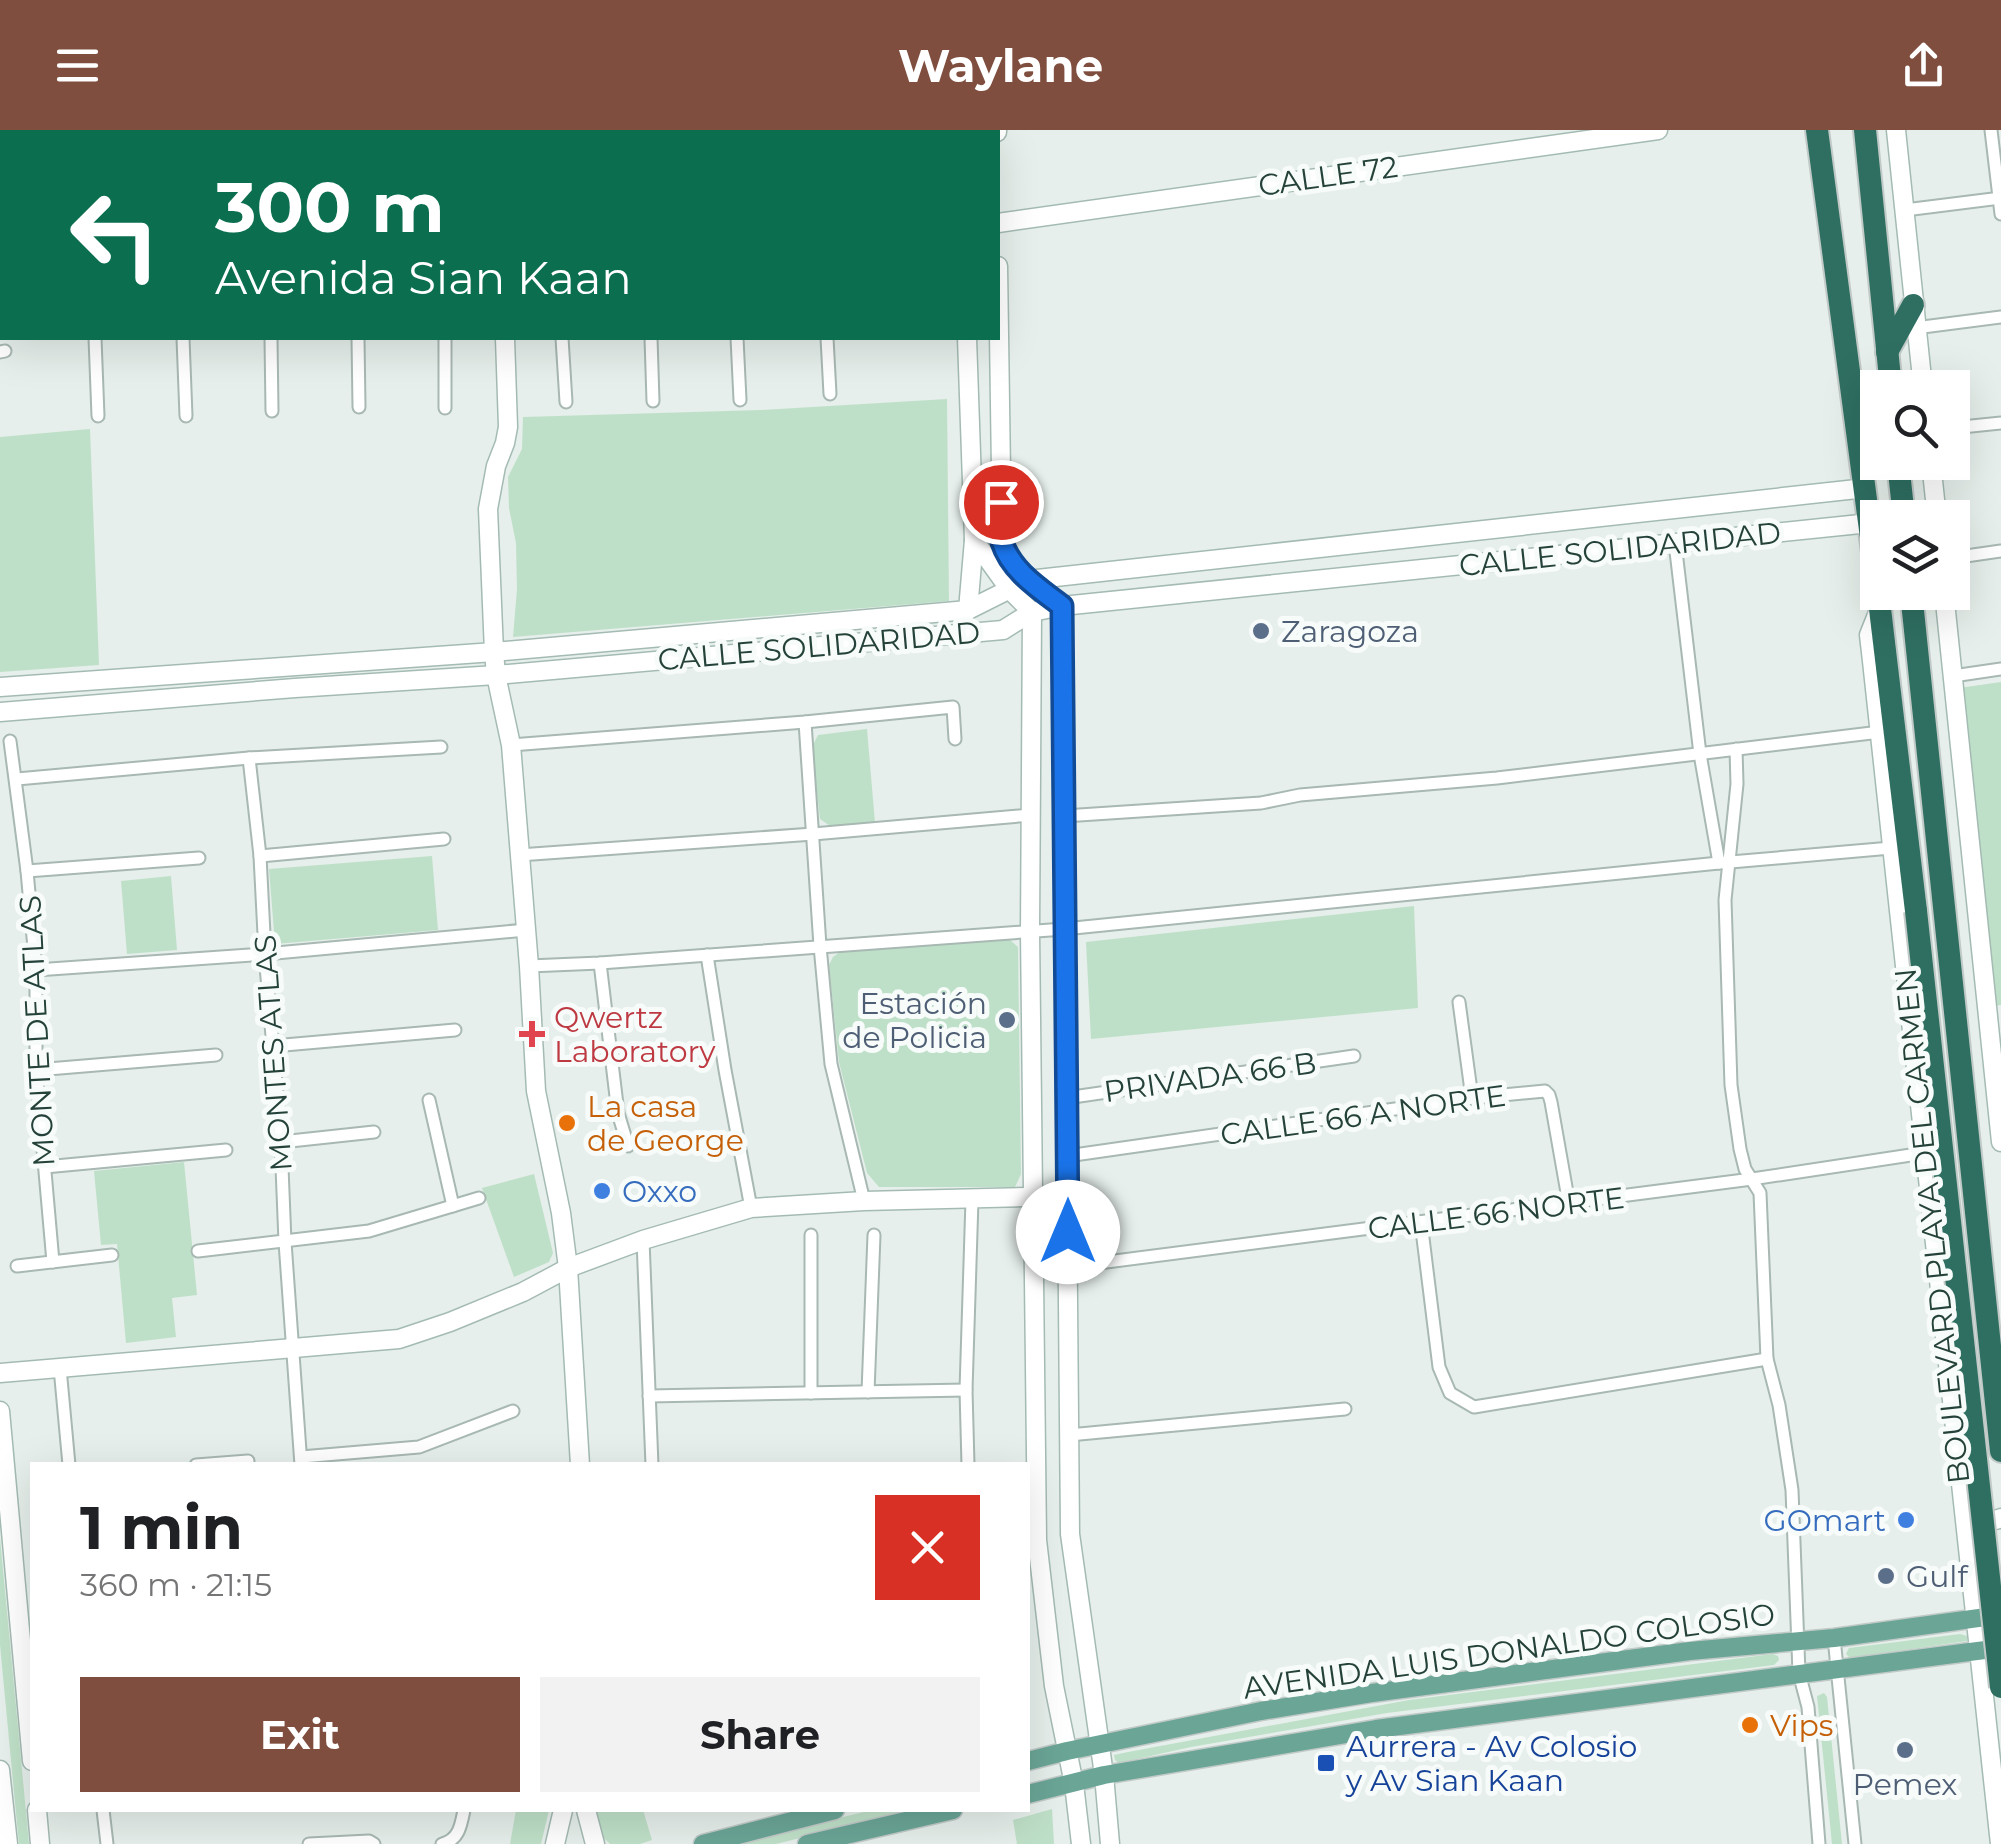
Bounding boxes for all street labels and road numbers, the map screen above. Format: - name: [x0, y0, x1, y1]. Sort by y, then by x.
- street label: CALLE 72: [1256, 148, 1400, 204]
- street label: CALLE SOLIDARIDAD: [1457, 514, 1783, 584]
- street label: CALLE SOLIDARIDAD: [656, 613, 982, 679]
- street label: MONTE DE ATLAS: [11, 895, 63, 1167]
- street label: MONTES ATLAS: [246, 933, 300, 1173]
- street label: BOULEVARD PLAYA DEL CARMEN: [1887, 966, 1977, 1486]
- street label: PRIVADA 66 B: [1102, 1044, 1318, 1110]
- street label: CALLE 66 A NORTE: [1218, 1077, 1508, 1153]
- street label: CALLE 66 NORTE: [1366, 1179, 1626, 1247]
- street label: AVENIDA LUIS DONALDO COLOSIO: [1241, 1595, 1777, 1707]

